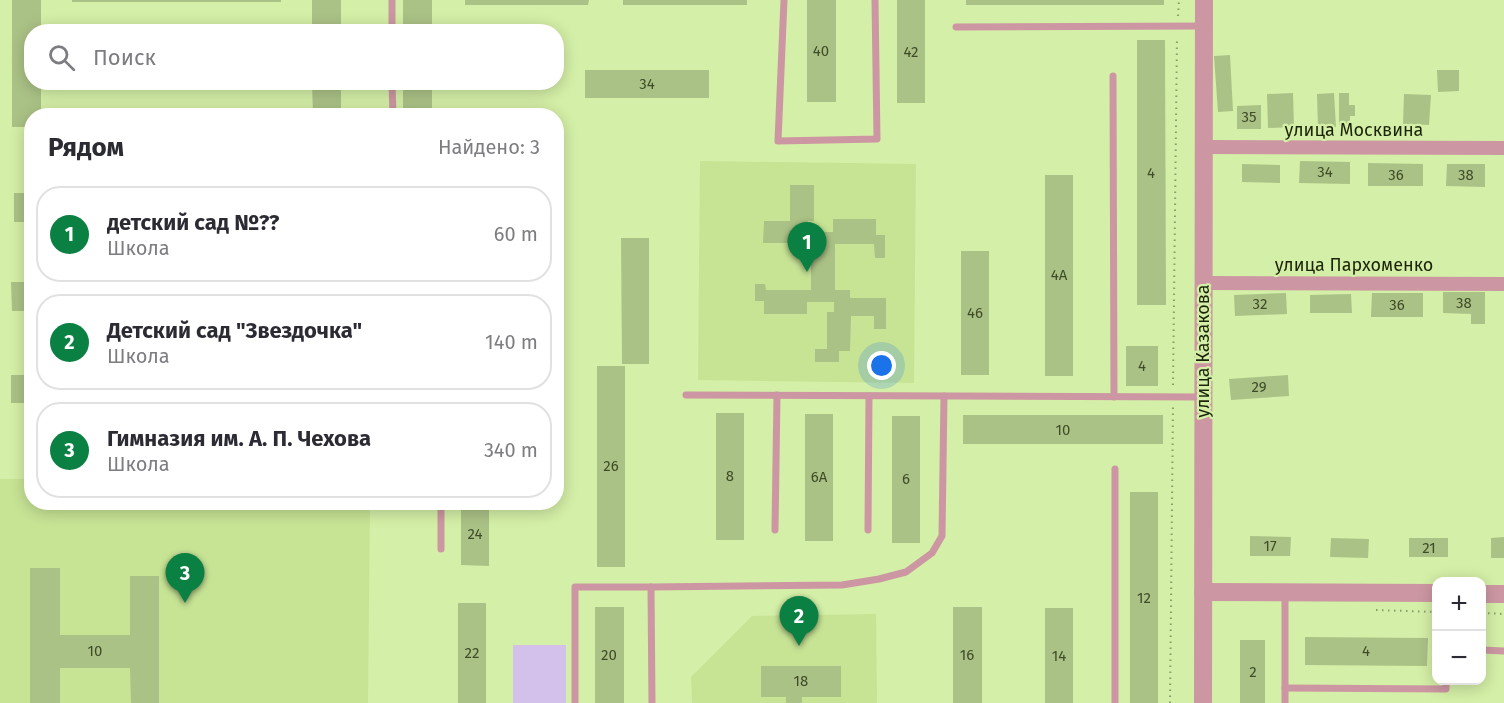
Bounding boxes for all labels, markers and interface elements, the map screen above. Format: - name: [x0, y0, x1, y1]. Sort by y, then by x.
- search box: [24, 24, 564, 90]
- icon: search: [45, 41, 78, 74]
- house number: 40: [813, 42, 829, 60]
- house number: 42: [903, 43, 919, 61]
- text: Поиск: [93, 44, 156, 71]
- house number: 34: [639, 75, 655, 93]
- house number: 35: [1241, 108, 1257, 126]
- street label: улица Москвина: [1285, 119, 1423, 141]
- text: Рядом: [48, 132, 124, 163]
- text: Найдено: 3: [438, 135, 540, 159]
- house number: 34: [1317, 163, 1333, 181]
- house number: 4: [1147, 164, 1155, 182]
- house number: 36: [1388, 166, 1404, 184]
- house number: 38: [1458, 166, 1474, 184]
- text: детский сад №??: [107, 209, 279, 236]
- text: 1: [65, 222, 74, 246]
- text: 60 m: [494, 222, 538, 246]
- pin: 1: [788, 222, 826, 272]
- text: Школа: [107, 236, 170, 260]
- street label: улица Пархоменко: [1275, 254, 1433, 276]
- house number: 4А: [1051, 266, 1068, 284]
- street label: улица Казакова: [1192, 284, 1214, 418]
- house number: 38: [1456, 294, 1472, 312]
- house number: 32: [1253, 295, 1267, 313]
- house number: 36: [1389, 296, 1405, 314]
- house number: 46: [967, 304, 983, 322]
- text: Детский сад "Звездочка": [107, 317, 362, 344]
- text: 2: [64, 330, 75, 354]
- text: 140 m: [485, 330, 538, 354]
- text: Школа: [107, 344, 170, 368]
- your location: [867, 351, 896, 380]
- house number: 4: [1138, 357, 1146, 375]
- house number: 29: [1251, 378, 1267, 396]
- house number: 10: [1056, 421, 1070, 439]
- text: Гимназия им. А. П. Чехова: [107, 425, 371, 452]
- text: 3: [64, 438, 75, 462]
- text: 340 m: [484, 438, 538, 462]
- text: Школа: [107, 452, 170, 476]
- house number: 26: [603, 457, 619, 475]
- house number: 8: [726, 467, 734, 485]
- house number: 6А: [811, 468, 828, 486]
- house number: 6: [902, 470, 910, 488]
- house number: 24: [467, 525, 483, 543]
- house number: 17: [1263, 537, 1277, 555]
- house number: 21: [1422, 539, 1436, 557]
- pin: 3: [166, 554, 204, 603]
- map controls: [1432, 577, 1486, 685]
- button: +: [1432, 577, 1486, 631]
- house number: 12: [1137, 589, 1151, 607]
- pin: 2: [780, 596, 818, 646]
- button: −: [1432, 631, 1486, 685]
- house number: 10: [88, 642, 102, 660]
- house number: 4: [1362, 642, 1370, 660]
- house number: 22: [465, 644, 479, 662]
- house number: 20: [601, 646, 617, 664]
- house number: 16: [960, 646, 974, 664]
- house number: 14: [1052, 647, 1066, 665]
- house number: 2: [1249, 663, 1257, 681]
- house number: 18: [794, 672, 808, 690]

